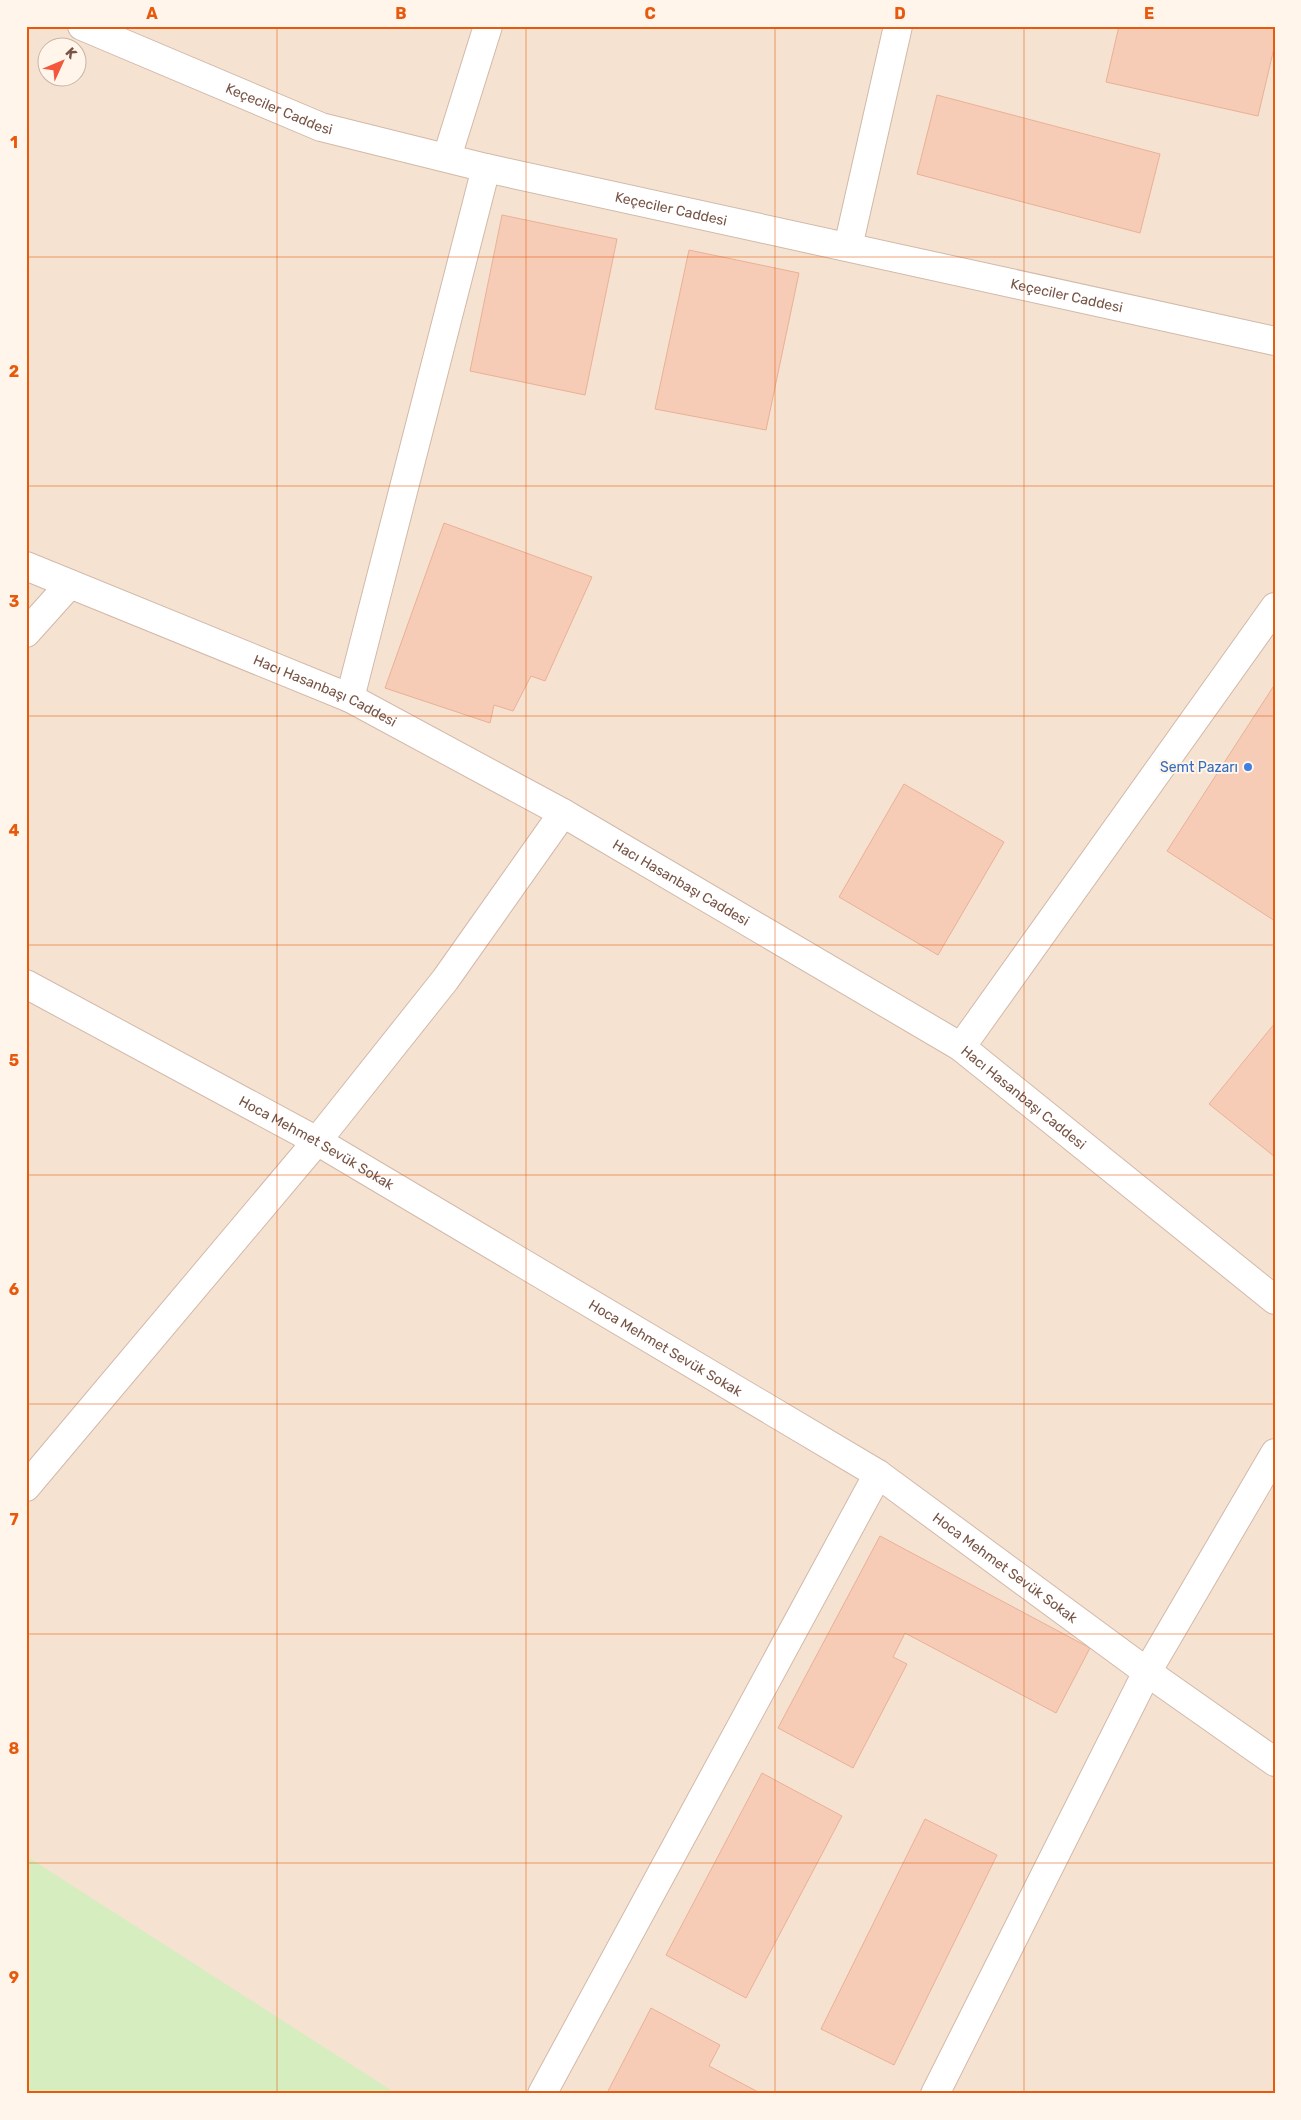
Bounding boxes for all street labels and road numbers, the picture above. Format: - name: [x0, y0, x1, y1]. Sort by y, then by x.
- street label: Keçeciler Caddesi: [223, 80, 334, 139]
- street label: Keçeciler Caddesi: [613, 189, 729, 230]
- street label: Keçeciler Caddesi: [1009, 275, 1124, 316]
- street label: Hacı Hasanbaşı Caddesi: [251, 651, 399, 731]
- street label: Hacı Hasanbaşı Caddesi: [610, 836, 752, 930]
- street label: Hacı Hasanbaşı Caddesi: [957, 1042, 1089, 1153]
- street label: Hoca Mehmet Sevük Sokak: [236, 1092, 397, 1194]
- street label: Hoca Mehmet Sevük Sokak: [586, 1296, 746, 1401]
- street label: Hoca Mehmet Sevük Sokak: [929, 1509, 1081, 1627]

